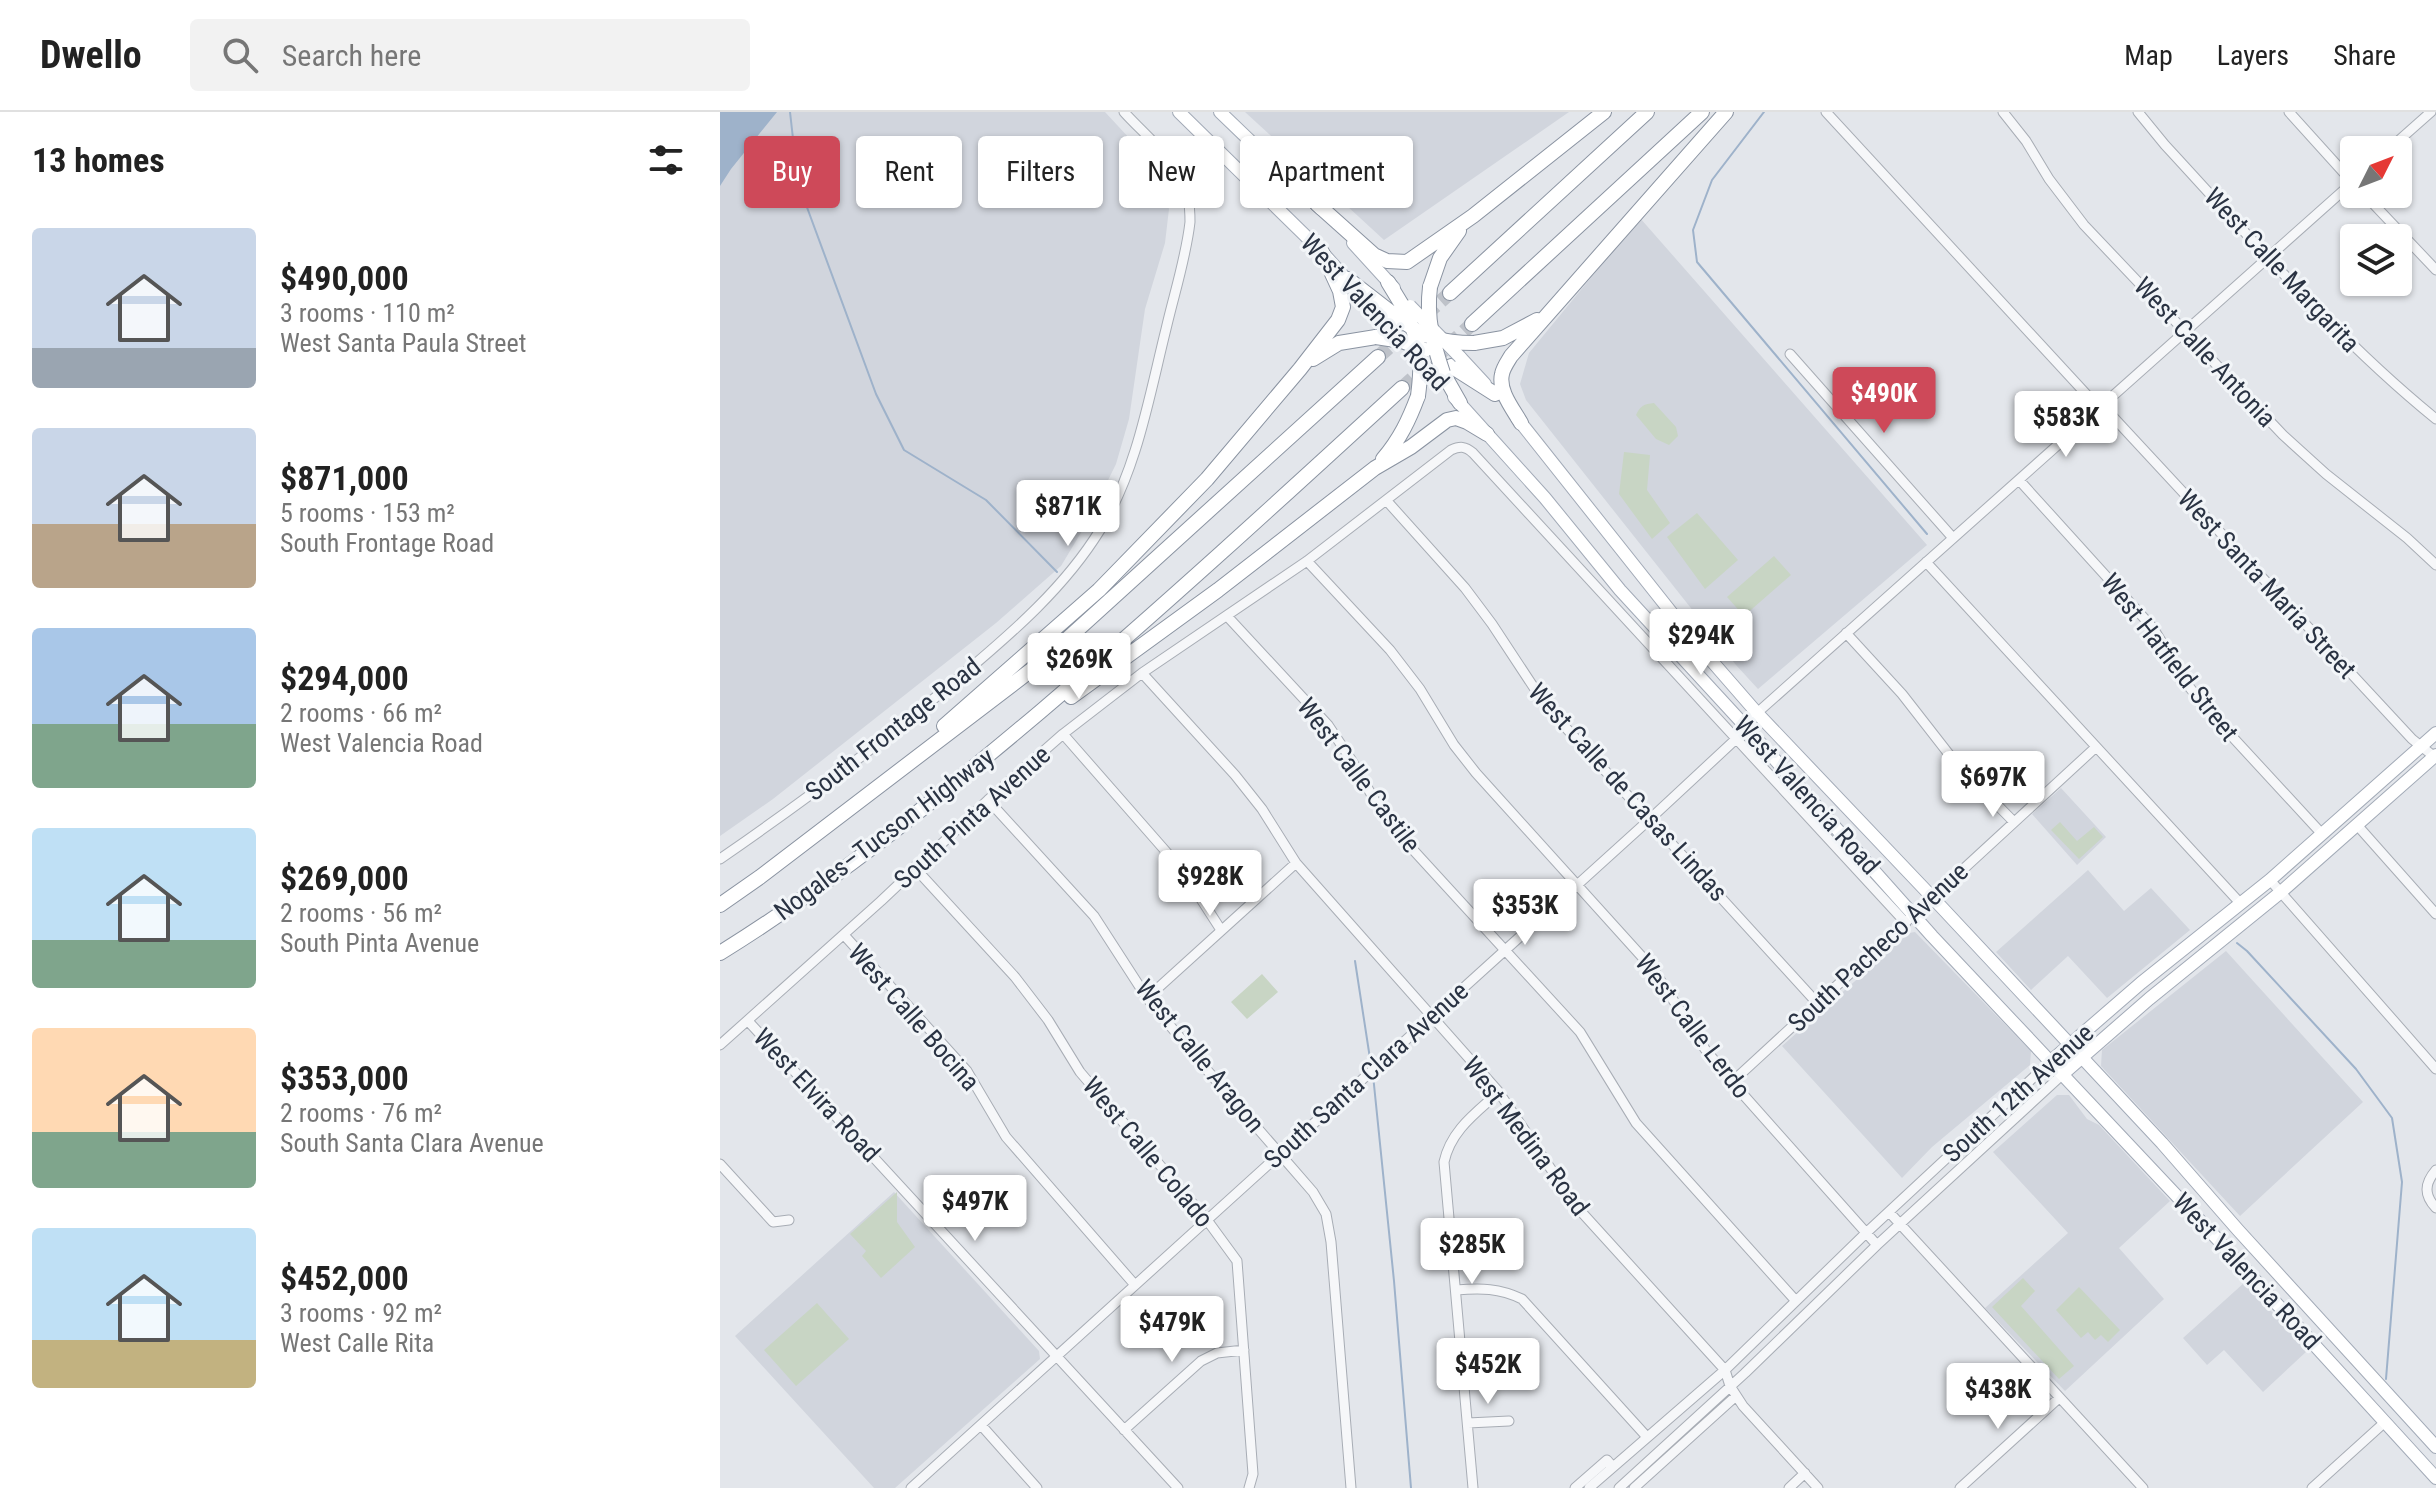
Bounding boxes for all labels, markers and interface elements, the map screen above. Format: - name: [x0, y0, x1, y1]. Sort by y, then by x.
- search box: [190, 19, 750, 91]
- text: Dwello: [40, 33, 142, 77]
- icon: search: [218, 33, 262, 77]
- text: Search here: [282, 38, 421, 73]
- text: Map: [2124, 39, 2173, 72]
- text: Layers: [2217, 39, 2289, 72]
- text: Share: [2333, 39, 2396, 72]
- chip: Buy: [744, 136, 840, 208]
- chip: Rent: [856, 136, 962, 208]
- chip: Filters: [978, 136, 1103, 208]
- chip: New: [1119, 136, 1224, 208]
- chip: Apartment: [1240, 136, 1413, 208]
- north arrow: [2340, 136, 2412, 208]
- map controls: [2340, 136, 2412, 296]
- icon: filters: [644, 138, 688, 182]
- text: 13 homes: [32, 140, 165, 180]
- street label: West Calle Margarita: [2198, 182, 2366, 358]
- button: layers: [2340, 224, 2412, 296]
- street label: West Valencia Road: [1295, 228, 1455, 396]
- text: $490,000: [280, 258, 409, 298]
- icon: home: [96, 260, 192, 356]
- street label: West Calle Antonia: [2128, 271, 2282, 433]
- text: 3 rooms · 110 m²: [280, 298, 455, 328]
- text: West Santa Paula Street: [280, 328, 526, 358]
- pin: $490K: [1828, 367, 1940, 435]
- text: $490K: [1851, 378, 1917, 408]
- pin: $583K: [2010, 391, 2122, 459]
- text: $583K: [2033, 402, 2099, 432]
- text: $871,000: [280, 458, 409, 498]
- icon: home: [96, 460, 192, 556]
- pin: $871K: [1012, 480, 1124, 548]
- street label: West Santa Maria Street: [2172, 483, 2362, 685]
- text: $871K: [1035, 491, 1101, 521]
- text: 5 rooms · 153 m²: [280, 498, 455, 528]
- text: South Frontage Road: [280, 528, 494, 558]
- street label: West Hatfield Street: [2095, 567, 2245, 747]
- pin: $294K: [1645, 609, 1757, 677]
- text: $294K: [1668, 620, 1734, 650]
- pin: $269K: [1023, 633, 1135, 701]
- text: $269K: [1046, 644, 1112, 674]
- street label: South Frontage Road: [799, 651, 987, 807]
- text: $294,000: [280, 658, 409, 698]
- icon: home: [96, 660, 192, 756]
- street label: West Calle de Casas Lindas: [1522, 677, 1734, 907]
- street label: West Calle Castile: [1291, 692, 1427, 858]
- text: 2 rooms · 66 m²: [280, 698, 442, 728]
- street label: West Valencia Road: [1728, 710, 1886, 880]
- text: West Valencia Road: [280, 728, 483, 758]
- street label: South Pinta Avenue: [888, 739, 1056, 895]
- street label: Nogales–Tucson Highway: [768, 742, 1000, 926]
- pin: $697K: [1937, 751, 2049, 819]
- text: $697K: [1960, 762, 2026, 792]
- pin: $928K: [1154, 850, 1266, 918]
- street label: South Pacheco Avenue: [1782, 856, 1974, 1038]
- text: $269,000: [280, 858, 409, 898]
- icon: home: [96, 860, 192, 956]
- text: $928K: [1177, 861, 1243, 891]
- pin: $353K: [1469, 879, 1581, 947]
- text: $353K: [1492, 890, 1558, 920]
- text: 2 rooms · 56 m²: [280, 898, 442, 928]
- text: South Pinta Avenue: [280, 928, 479, 958]
- street label: West Calle Bocina: [842, 937, 986, 1097]
- street label: West Calle Lerdo: [1629, 948, 1757, 1104]
- street label: West Calle Aragon: [1129, 974, 1271, 1138]
- street label: South Santa Clara Avenue: [1258, 976, 1474, 1174]
- street label: South 12th Avenue: [1937, 1018, 2099, 1168]
- street label: West Elvira Road: [748, 1022, 886, 1168]
- street label: West Medina Road: [1457, 1051, 1595, 1221]
- text: $353,000: [280, 1058, 409, 1098]
- icon: home: [96, 1060, 192, 1156]
- street label: West Calle Colado: [1077, 1071, 1219, 1233]
- text: 2 rooms · 76 m²: [280, 1098, 442, 1128]
- text: South Santa Clara Avenue: [280, 1128, 544, 1158]
- pin: $497K: [919, 1175, 1031, 1243]
- text: $497K: [942, 1186, 1008, 1216]
- street label: West Valencia Road: [2167, 1187, 2327, 1355]
- pin: $285K: [1416, 1218, 1528, 1286]
- text: $285K: [1439, 1229, 1505, 1259]
- text: $452,000: [280, 1258, 409, 1298]
- icon: home: [96, 1260, 192, 1356]
- pin: $479K: [1116, 1296, 1228, 1364]
- text: 3 rooms · 92 m²: [280, 1298, 442, 1328]
- text: $479K: [1139, 1307, 1205, 1337]
- text: West Calle Rita: [280, 1328, 434, 1358]
- pin: $452K: [1432, 1338, 1544, 1406]
- text: $452K: [1455, 1349, 1521, 1379]
- pin: $438K: [1942, 1363, 2054, 1431]
- text: $438K: [1965, 1374, 2031, 1404]

